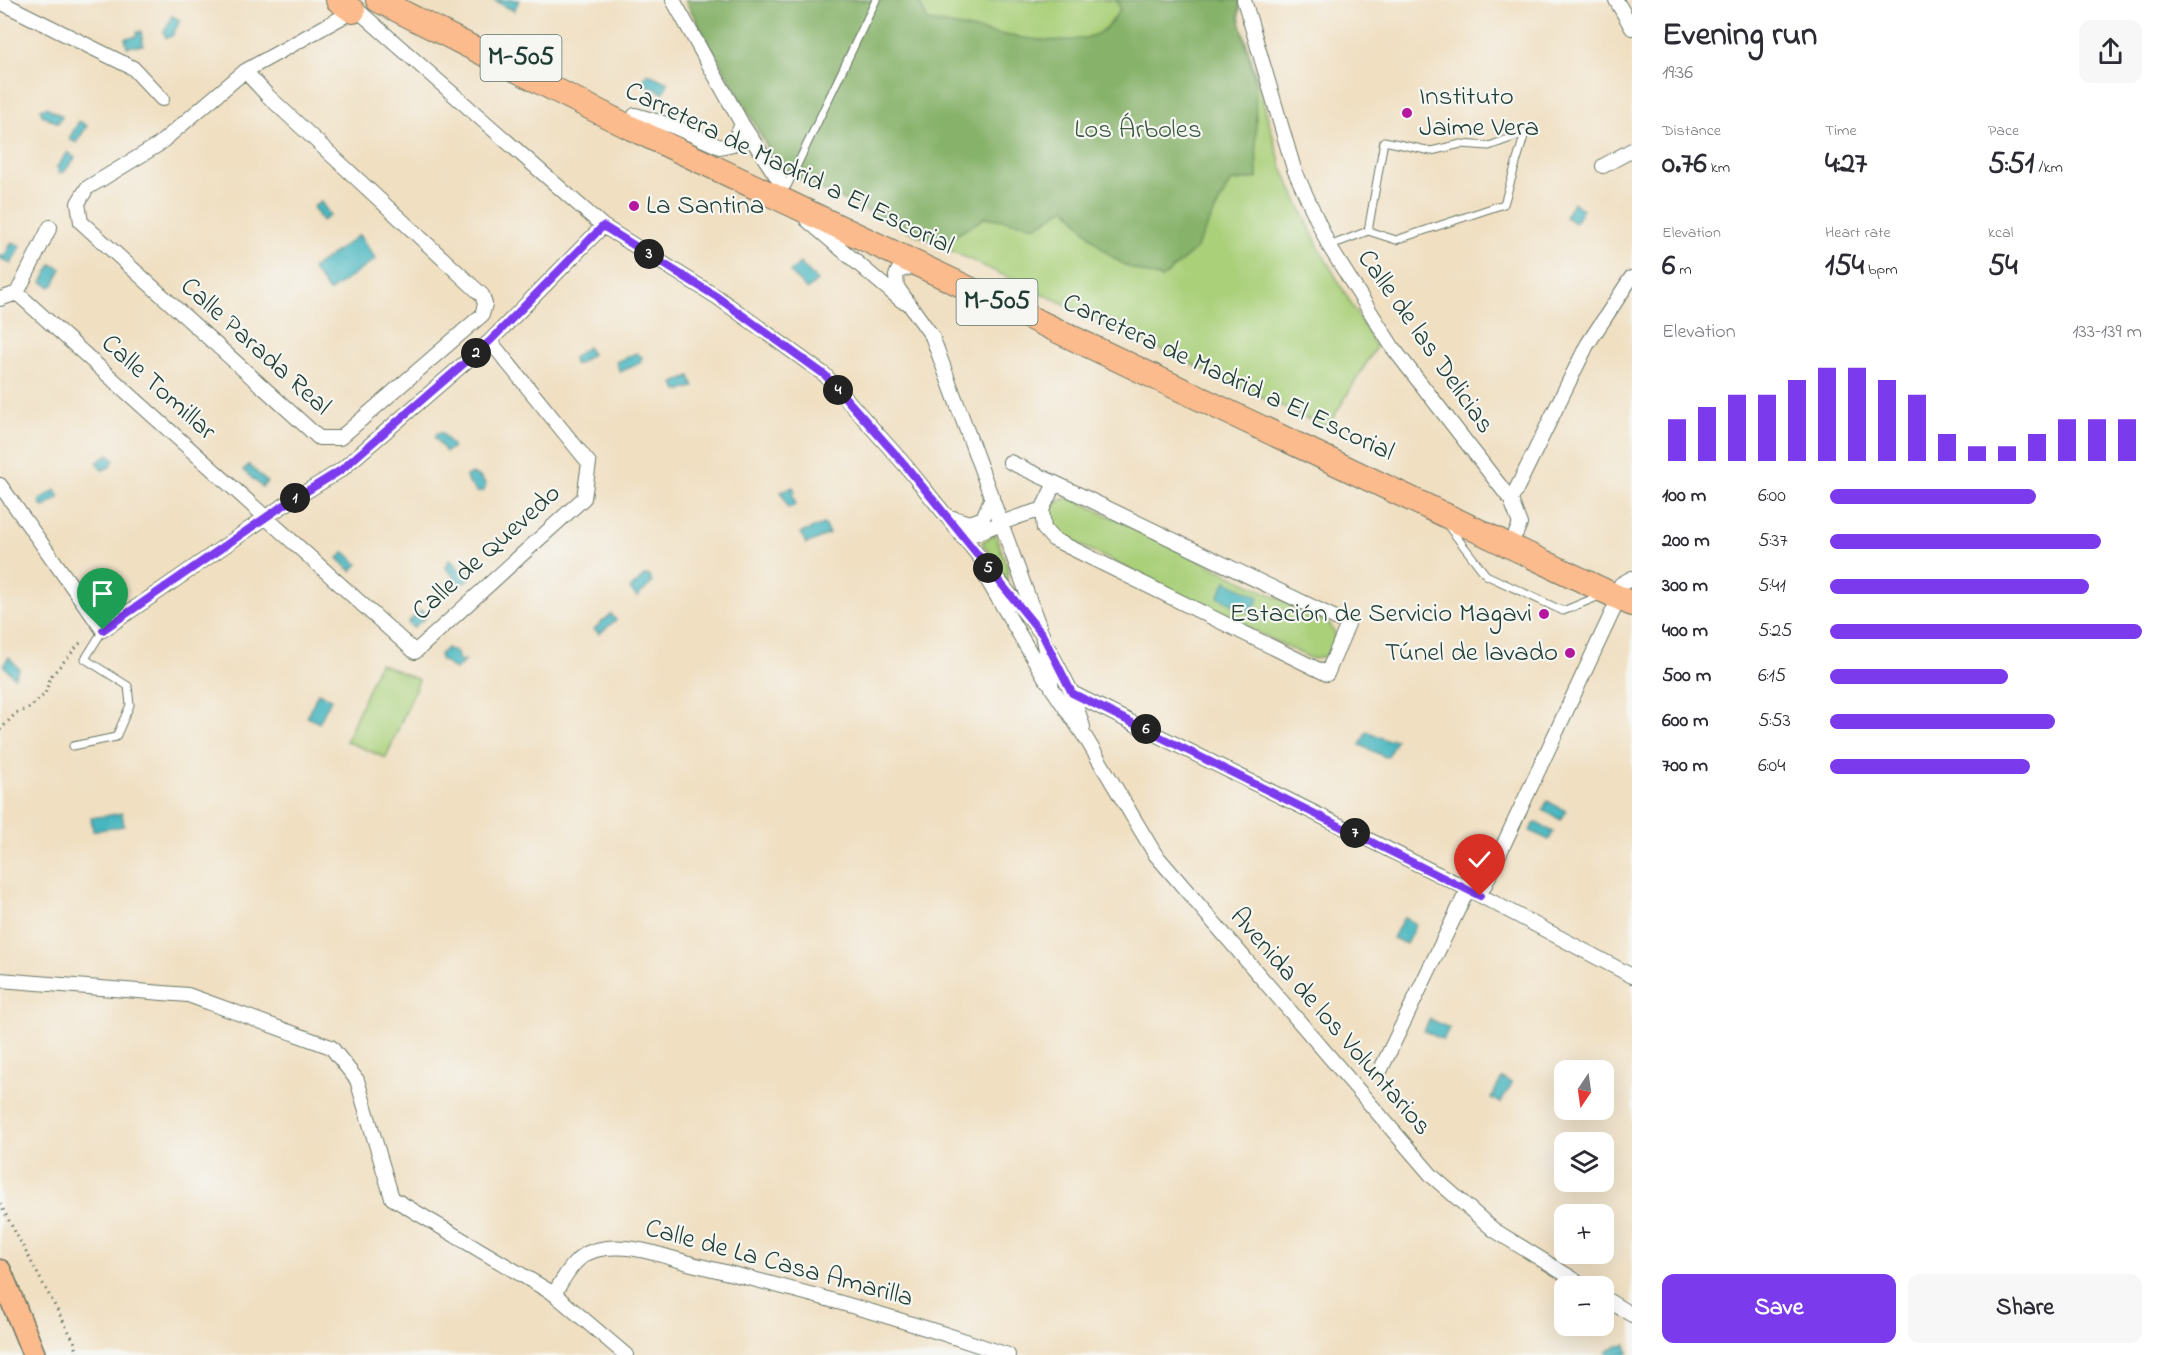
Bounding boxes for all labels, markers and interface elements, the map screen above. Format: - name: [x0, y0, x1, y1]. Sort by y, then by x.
- text: Evening run: [1662, 12, 1817, 60]
- button: share: [2079, 20, 2142, 83]
- road number: M-505: [480, 35, 562, 81]
- text: 19:36: [1662, 59, 1693, 88]
- street label: Carretera de Madrid a El Escorial: [618, 72, 960, 266]
- place label: Instituto Jaime Vera: [1419, 78, 1539, 148]
- marker: Instituto Jaime Vera: [1400, 106, 1414, 120]
- park label: Los Árboles: [1074, 111, 1202, 150]
- text: Distance: [1662, 119, 1721, 143]
- text: Time: [1825, 119, 1857, 143]
- text: Pace: [1988, 119, 2019, 143]
- text: 0.76: [1662, 143, 1707, 187]
- text: 4:27: [1825, 143, 1867, 187]
- text: 5:51: [1988, 143, 2034, 187]
- text: km: [1707, 156, 1730, 180]
- text: /km: [2034, 156, 2063, 180]
- place label: La Santina: [646, 187, 764, 226]
- marker: La Santina: [627, 199, 641, 213]
- text: Elevation: [1662, 221, 1721, 245]
- text: Heart rate: [1825, 221, 1891, 245]
- text: kcal: [1988, 221, 2013, 245]
- pin: 3: [634, 239, 664, 269]
- text: 3: [646, 242, 652, 266]
- street label: Calle de las Delicias: [1347, 242, 1503, 442]
- text: 6: [1662, 245, 1675, 289]
- text: 154: [1825, 245, 1864, 289]
- text: 54: [1988, 245, 2018, 289]
- text: m: [1675, 258, 1692, 282]
- text: bpm: [1864, 258, 1898, 282]
- street label: Calle Parada Real: [171, 268, 339, 426]
- road number: M-505: [956, 279, 1038, 325]
- street label: Carretera de Madrid a El Escorial: [1056, 284, 1400, 472]
- text: Elevation: [1662, 318, 1736, 347]
- text: 133–139 m: [2072, 318, 2142, 347]
- street label: Calle Tomillar: [92, 325, 225, 451]
- pin: 2: [461, 338, 491, 368]
- text: 2: [472, 341, 480, 365]
- pin: 4: [823, 375, 853, 405]
- text: 4: [835, 378, 841, 402]
- street label: Calle de Quevedo: [404, 475, 570, 631]
- text: 100 m: [1662, 482, 1706, 511]
- text: 6:00: [1758, 482, 1786, 511]
- pin: 1: [280, 483, 310, 513]
- text: 1: [292, 486, 298, 510]
- text: 200 m: [1662, 527, 1710, 556]
- text: 5:37: [1758, 527, 1788, 556]
- pin: 5: [973, 553, 1003, 583]
- text: 5: [983, 556, 993, 580]
- pin: [77, 568, 128, 630]
- text: 300 m: [1662, 572, 1708, 601]
- text: 5:41: [1758, 572, 1786, 601]
- icon: arrive: [86, 577, 119, 610]
- place label: Estación de Servicio Magavi: [1230, 595, 1532, 634]
- marker: Estación de Servicio Magavi: [1537, 607, 1551, 621]
- text: 400 m: [1662, 617, 1708, 646]
- text: 5:25: [1758, 617, 1793, 646]
- place label: Túnel de lavado: [1385, 634, 1558, 673]
- marker: Túnel de lavado: [1563, 646, 1577, 660]
- text: 500 m: [1662, 662, 1711, 691]
- text: 6:15: [1758, 662, 1786, 691]
- text: 600 m: [1662, 707, 1709, 736]
- text: 5:53: [1758, 707, 1791, 736]
- pin: 6: [1131, 714, 1161, 744]
- text: 6: [1142, 717, 1150, 741]
- text: 700 m: [1662, 752, 1708, 781]
- text: 6:04: [1758, 752, 1785, 781]
- pin: 7: [1340, 818, 1370, 848]
- text: 7: [1352, 821, 1358, 845]
- pin: [1454, 834, 1505, 896]
- icon: check: [1463, 843, 1496, 876]
- street label: Avenida de los Voluntarios: [1220, 899, 1440, 1145]
- north arrow: [1554, 1060, 1614, 1120]
- map controls: [1554, 1060, 1614, 1336]
- button: layers: [1554, 1132, 1614, 1192]
- button: +: [1554, 1204, 1614, 1264]
- street label: Calle de La Casa Amarilla: [641, 1209, 917, 1319]
- button: Save: [1662, 1274, 1896, 1343]
- button: Share: [1908, 1274, 2142, 1343]
- button: −: [1554, 1276, 1614, 1336]

